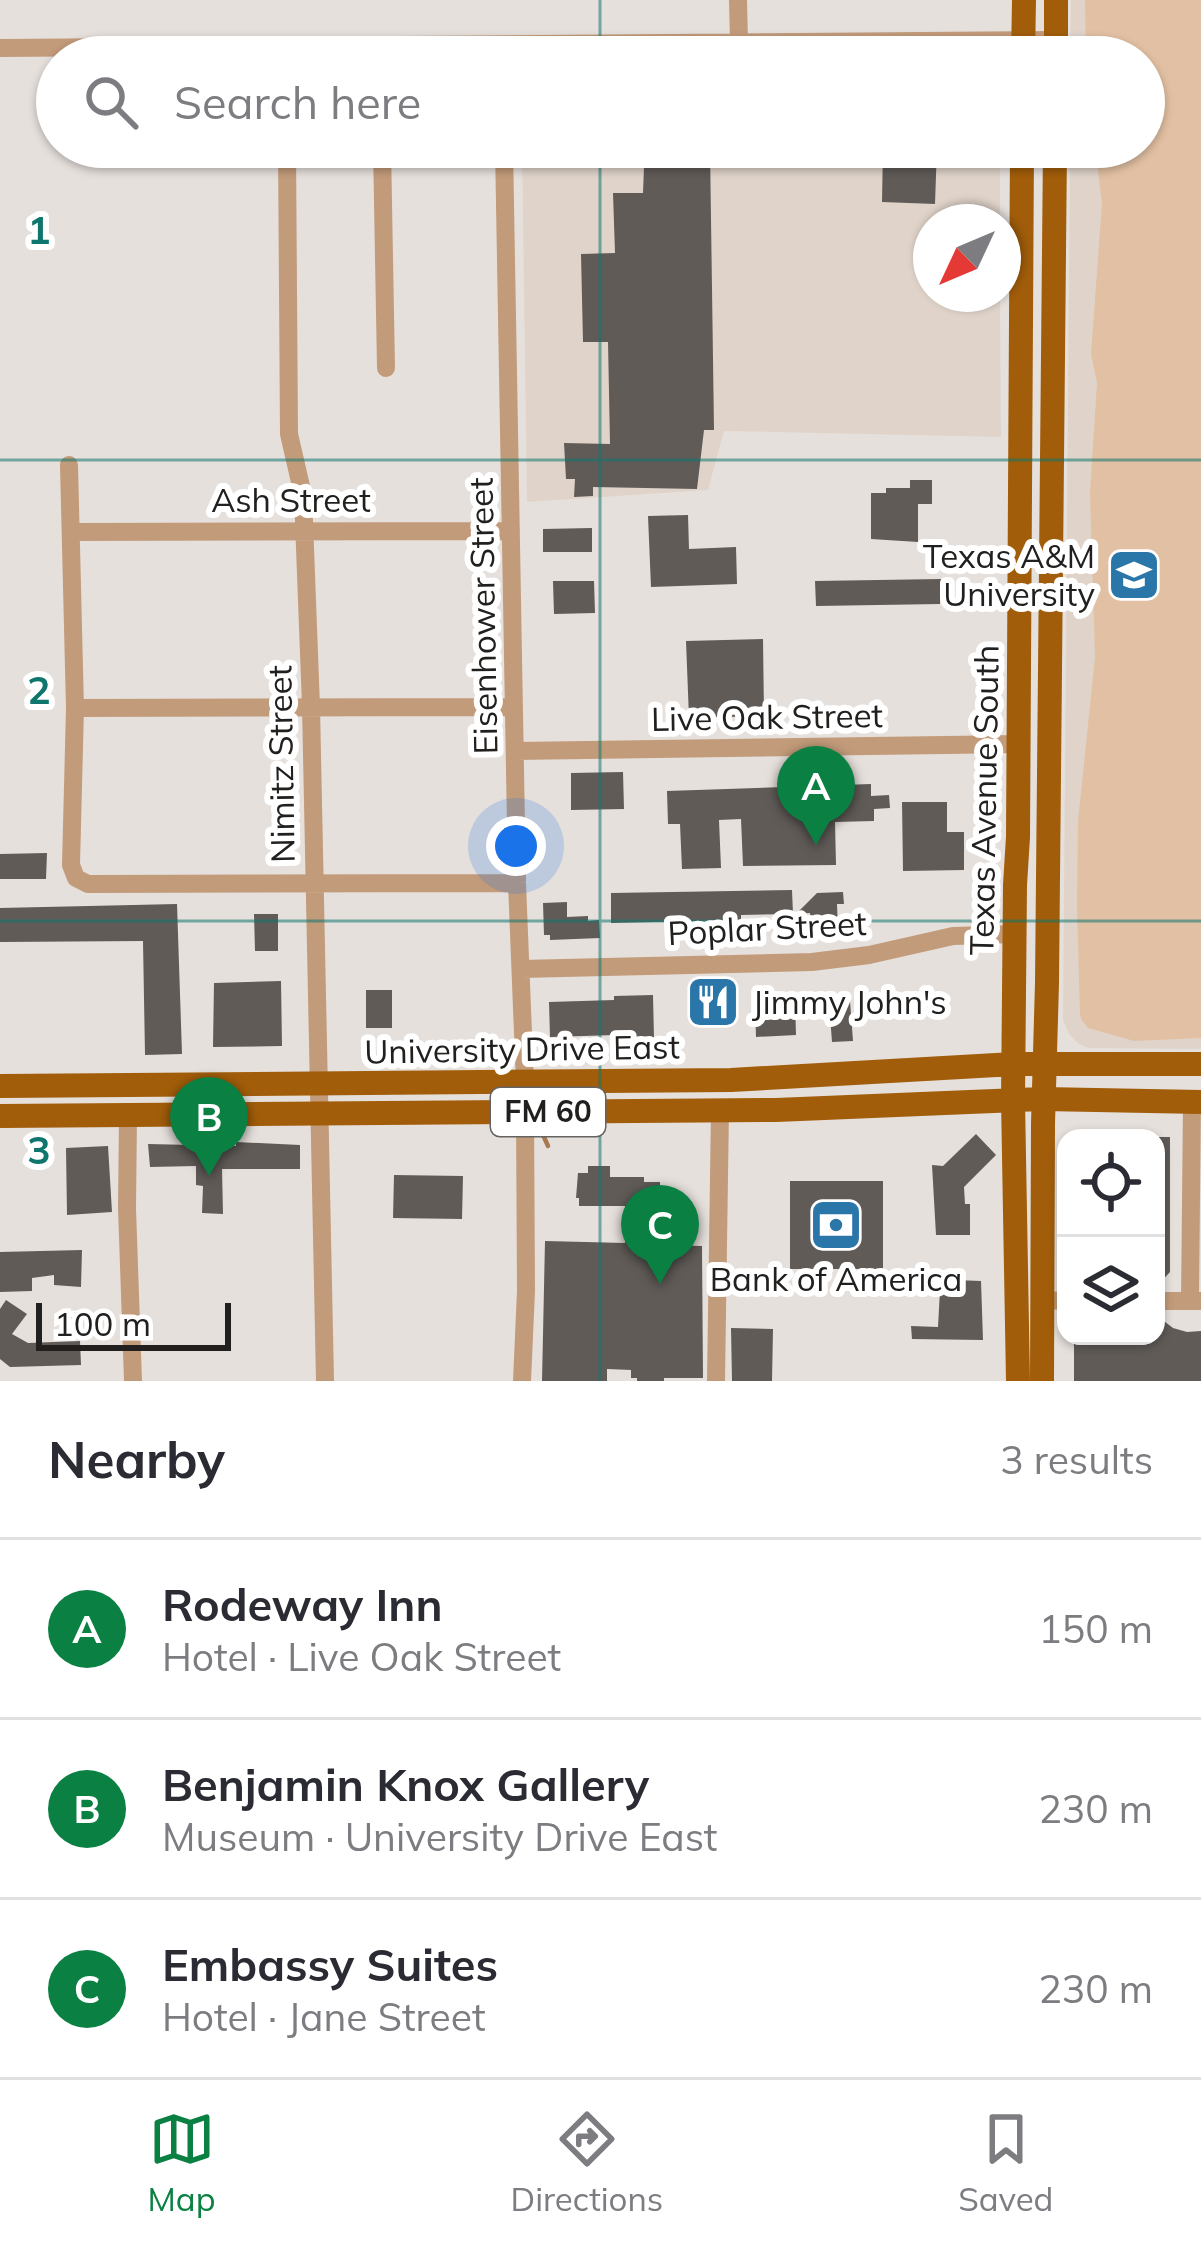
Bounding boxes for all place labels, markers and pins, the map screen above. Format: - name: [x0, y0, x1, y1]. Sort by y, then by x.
- place label: Texas A&M University: [923, 535, 1095, 614]
- school or university icon: Texas A&M University: [1106, 547, 1162, 603]
- pin: A: [777, 746, 855, 845]
- restaurant icon: Jimmy John's: [685, 974, 741, 1030]
- place label: Jimmy John's: [752, 981, 947, 1022]
- pin: B: [170, 1077, 248, 1176]
- pin: C: [621, 1185, 699, 1284]
- bank icon: Bank of America: [808, 1197, 864, 1253]
- place label: Bank of America: [710, 1258, 962, 1299]

